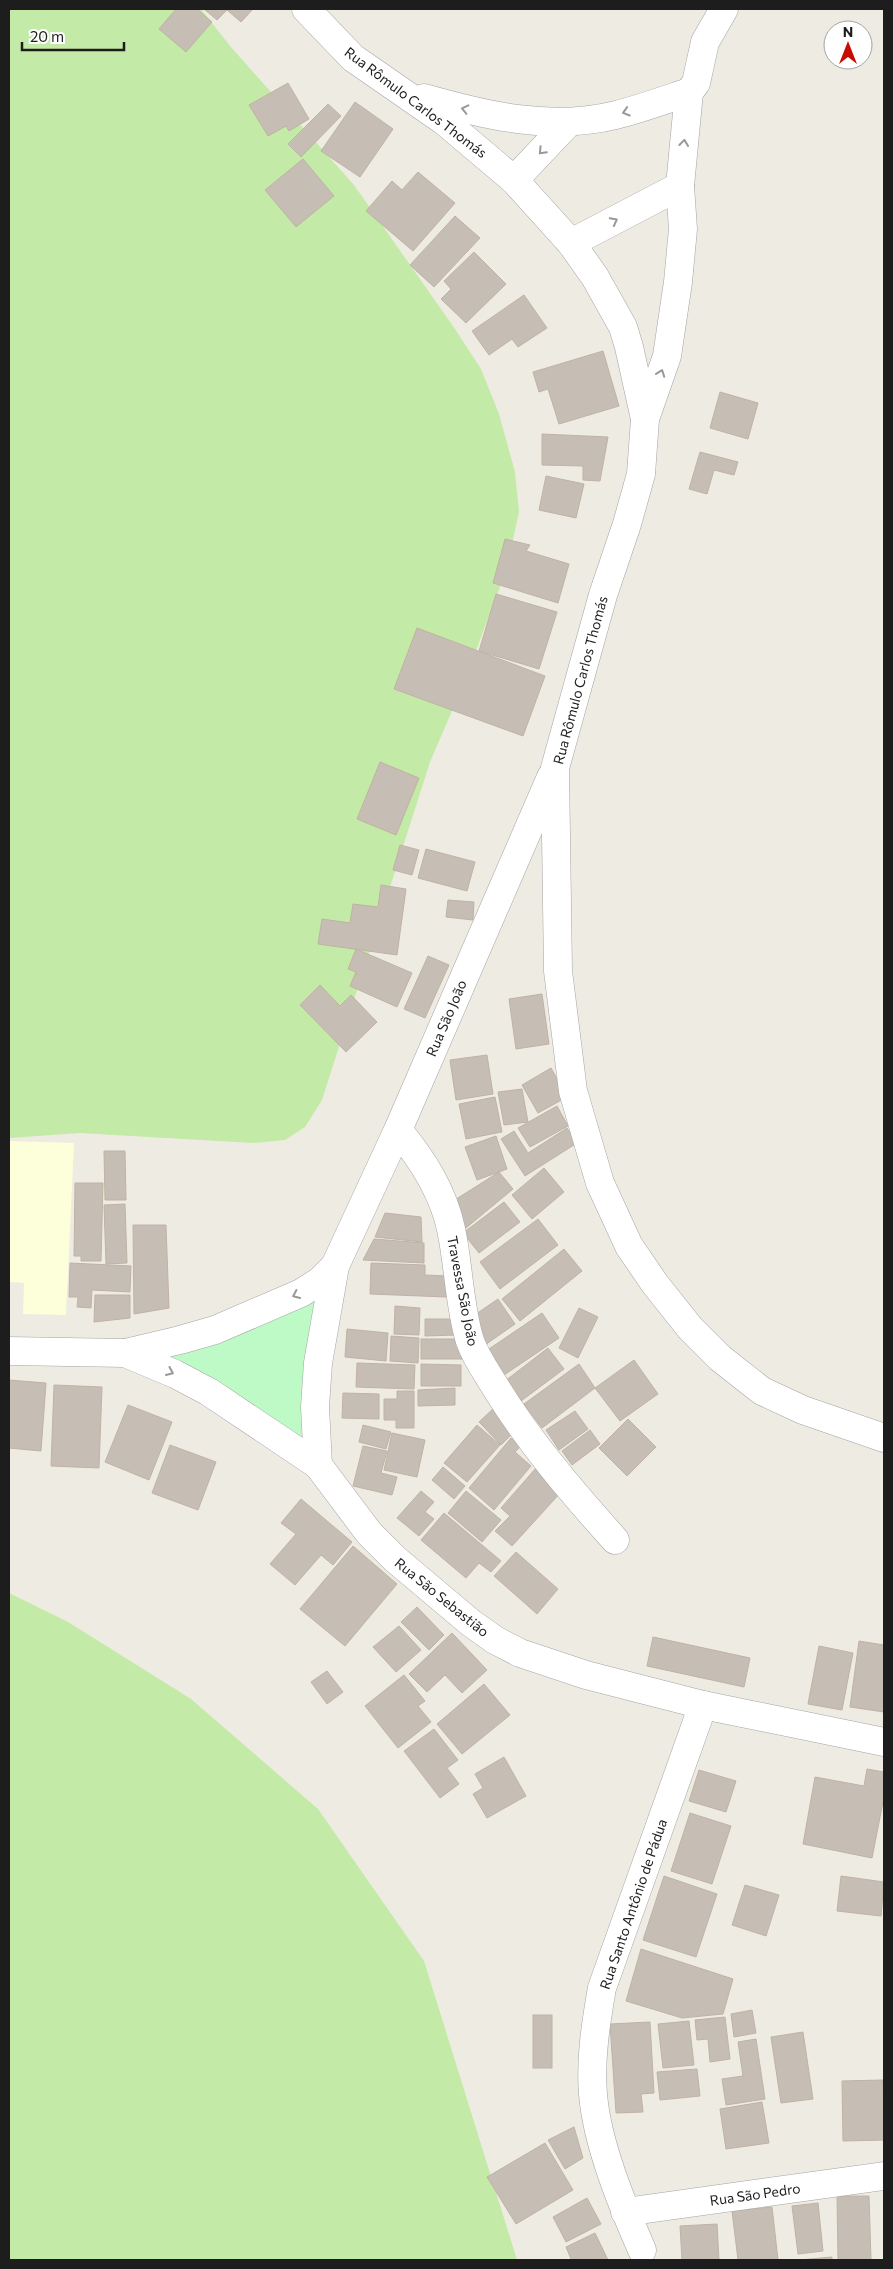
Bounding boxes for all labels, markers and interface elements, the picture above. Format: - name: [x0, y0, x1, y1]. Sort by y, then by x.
- scale bar: [22, 20, 125, 52]
- north arrow: [823, 20, 873, 70]
- text: N: [843, 23, 853, 40]
- text: 20 m: [30, 27, 64, 45]
- street label: Rua Rômulo Carlos Thomás: [342, 43, 490, 161]
- one-way arrow: [461, 104, 470, 115]
- one-way arrow: [622, 107, 630, 117]
- one-way arrow: [678, 139, 689, 147]
- one-way arrow: [539, 145, 548, 154]
- one-way arrow: [608, 217, 617, 227]
- one-way arrow: [655, 370, 665, 378]
- street label: Rua Rômulo Carlos Thomás: [549, 594, 611, 766]
- street label: Rua São João: [422, 977, 470, 1059]
- street label: Travessa São João: [444, 1234, 482, 1348]
- one-way arrow: [292, 1289, 301, 1300]
- one-way arrow: [165, 1365, 174, 1376]
- street label: Rua São Sebastião: [392, 1554, 492, 1640]
- street label: Rua Santo Antônio de Pádua: [596, 1817, 670, 1991]
- street label: Rua São Pedro: [709, 2179, 801, 2209]

